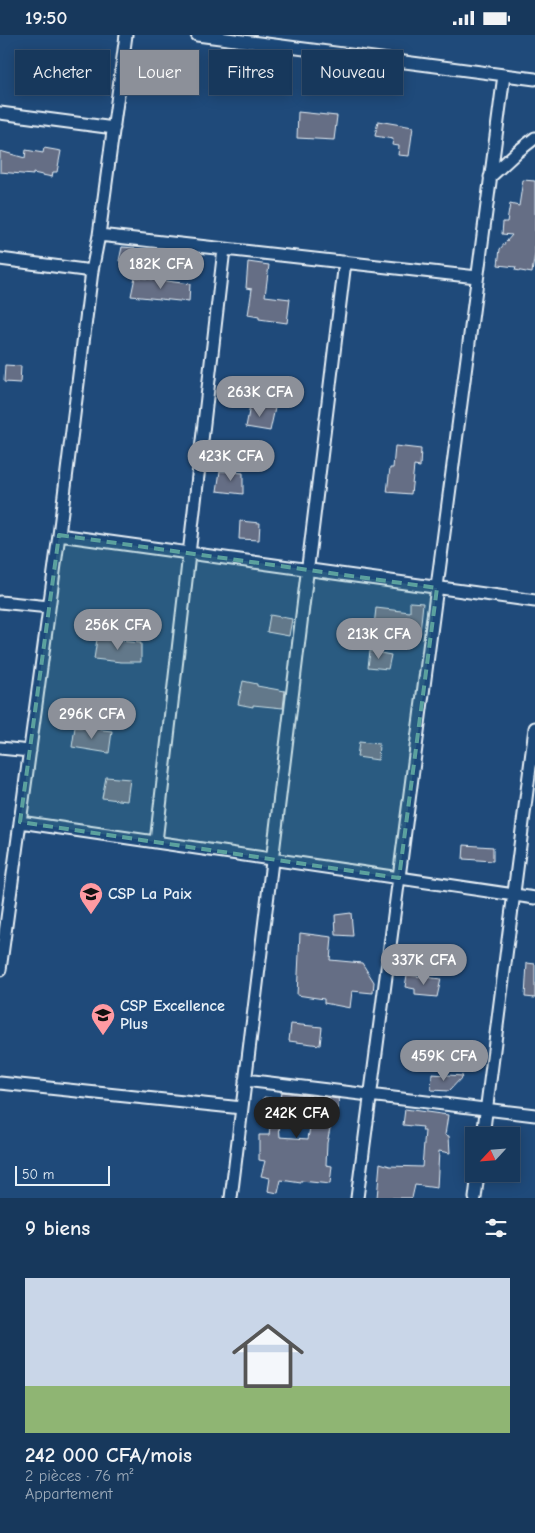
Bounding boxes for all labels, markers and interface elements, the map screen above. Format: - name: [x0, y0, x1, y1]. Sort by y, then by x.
- text: 19:50: [25, 7, 67, 29]
- chip: Acheter: [15, 50, 110, 95]
- chip: Louer: [120, 50, 199, 95]
- chip: Filtres: [209, 50, 292, 95]
- chip: Nouveau: [302, 50, 403, 95]
- pin: 182K CFA: [109, 247, 213, 290]
- text: 182K CFA: [129, 255, 193, 273]
- pin: 263K CFA: [208, 375, 312, 418]
- text: 263K CFA: [227, 383, 293, 401]
- pin: 423K CFA: [179, 439, 283, 482]
- text: 423K CFA: [199, 447, 263, 465]
- pin: 256K CFA: [66, 609, 170, 651]
- text: 256K CFA: [85, 616, 151, 634]
- pin: 213K CFA: [327, 617, 431, 660]
- text: 213K CFA: [347, 625, 411, 643]
- pin: 296K CFA: [40, 697, 144, 740]
- text: 296K CFA: [59, 705, 125, 723]
- school or university icon: CSP La Paix: [78, 881, 104, 915]
- place label: CSP La Paix: [108, 885, 192, 903]
- pin: 337K CFA: [372, 943, 476, 986]
- text: 337K CFA: [392, 951, 456, 969]
- place label: CSP Excellence Plus: [120, 997, 225, 1033]
- school or university icon: CSP Excellence Plus: [90, 1002, 116, 1036]
- pin: 459K CFA: [392, 1039, 496, 1082]
- text: 459K CFA: [411, 1047, 477, 1065]
- pin: 242K CFA: [245, 1097, 349, 1139]
- text: 242K CFA: [265, 1104, 329, 1122]
- north arrow: [465, 1127, 520, 1183]
- map controls: [465, 1127, 520, 1182]
- scale bar: [15, 1163, 110, 1186]
- text: 50 m: [22, 1166, 54, 1183]
- icon: filters: [482, 1214, 510, 1242]
- text: 9 biens: [25, 1216, 90, 1240]
- icon: home: [223, 1311, 313, 1401]
- text: 242 000 CFA/mois: [25, 1443, 192, 1467]
- text: 2 pièces · 76 m²: [25, 1467, 133, 1485]
- text: Appartement: [25, 1485, 113, 1503]

